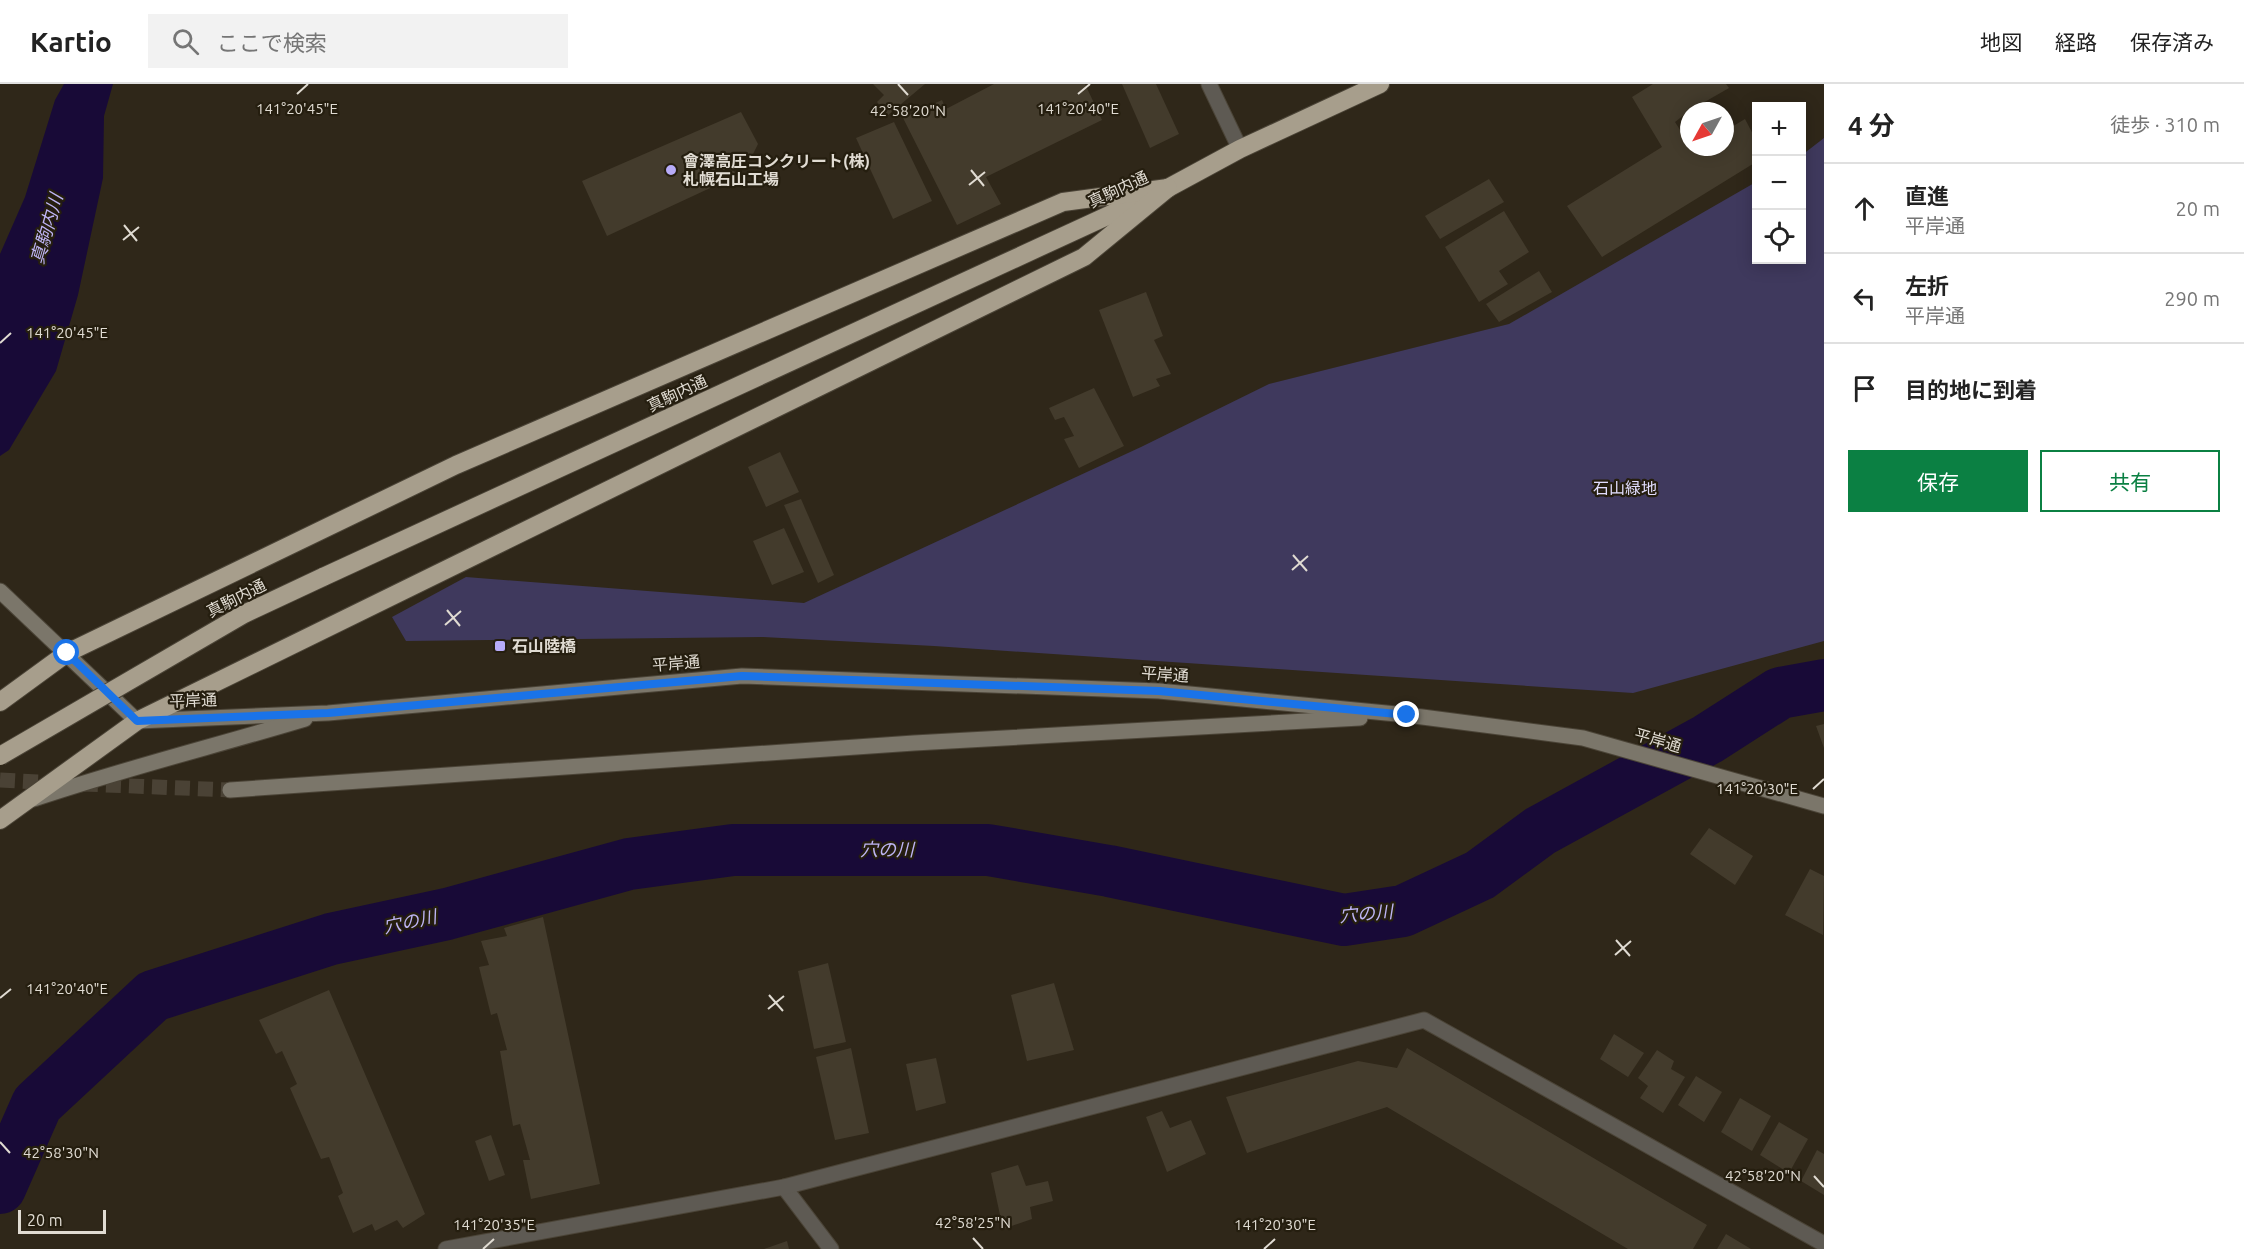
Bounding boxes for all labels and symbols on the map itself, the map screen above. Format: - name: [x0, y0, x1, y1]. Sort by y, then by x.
- text: 141°20'45"E: [256, 100, 338, 117]
- text: 141°20'40"E: [1037, 100, 1119, 117]
- text: 42°58'20"N: [870, 102, 946, 119]
- north arrow: [1680, 102, 1734, 156]
- place label: 會澤高圧コンクリート(株) 札幌石山工場: [683, 152, 870, 188]
- marker: 會澤高圧コンクリート(株) 札幌石山工場: [664, 163, 678, 177]
- street label: 真駒内通: [1085, 167, 1151, 211]
- water label: 真駒内川: [27, 189, 66, 266]
- text: 141°20'45"E: [26, 324, 108, 341]
- street label: 真駒内通: [644, 371, 710, 415]
- park label: 石山緑地: [1593, 479, 1657, 497]
- street label: 真駒内通: [203, 575, 269, 621]
- place label: 石山陸橋: [512, 637, 576, 655]
- route start: [53, 639, 79, 665]
- marker: 石山陸橋: [493, 639, 507, 653]
- street label: 平岸通: [651, 652, 701, 674]
- street label: 平岸通: [1140, 663, 1190, 685]
- street label: 平岸通: [169, 690, 217, 710]
- route end: [1393, 701, 1419, 727]
- street label: 平岸通: [1632, 725, 1684, 755]
- text: 141°20'30"E: [1716, 780, 1798, 797]
- water label: 穴の川: [860, 839, 916, 859]
- water label: 穴の川: [1338, 901, 1396, 925]
- water label: 穴の川: [381, 905, 440, 936]
- text: 141°20'40"E: [26, 980, 108, 997]
- text: 42°58'30"N: [23, 1144, 99, 1161]
- text: 42°58'20"N: [1725, 1167, 1801, 1184]
- scale bar: [18, 1207, 106, 1234]
- text: 42°58'25"N: [935, 1214, 1011, 1231]
- text: 141°20'35"E: [453, 1216, 535, 1233]
- text: 141°20'30"E: [1234, 1216, 1316, 1233]

